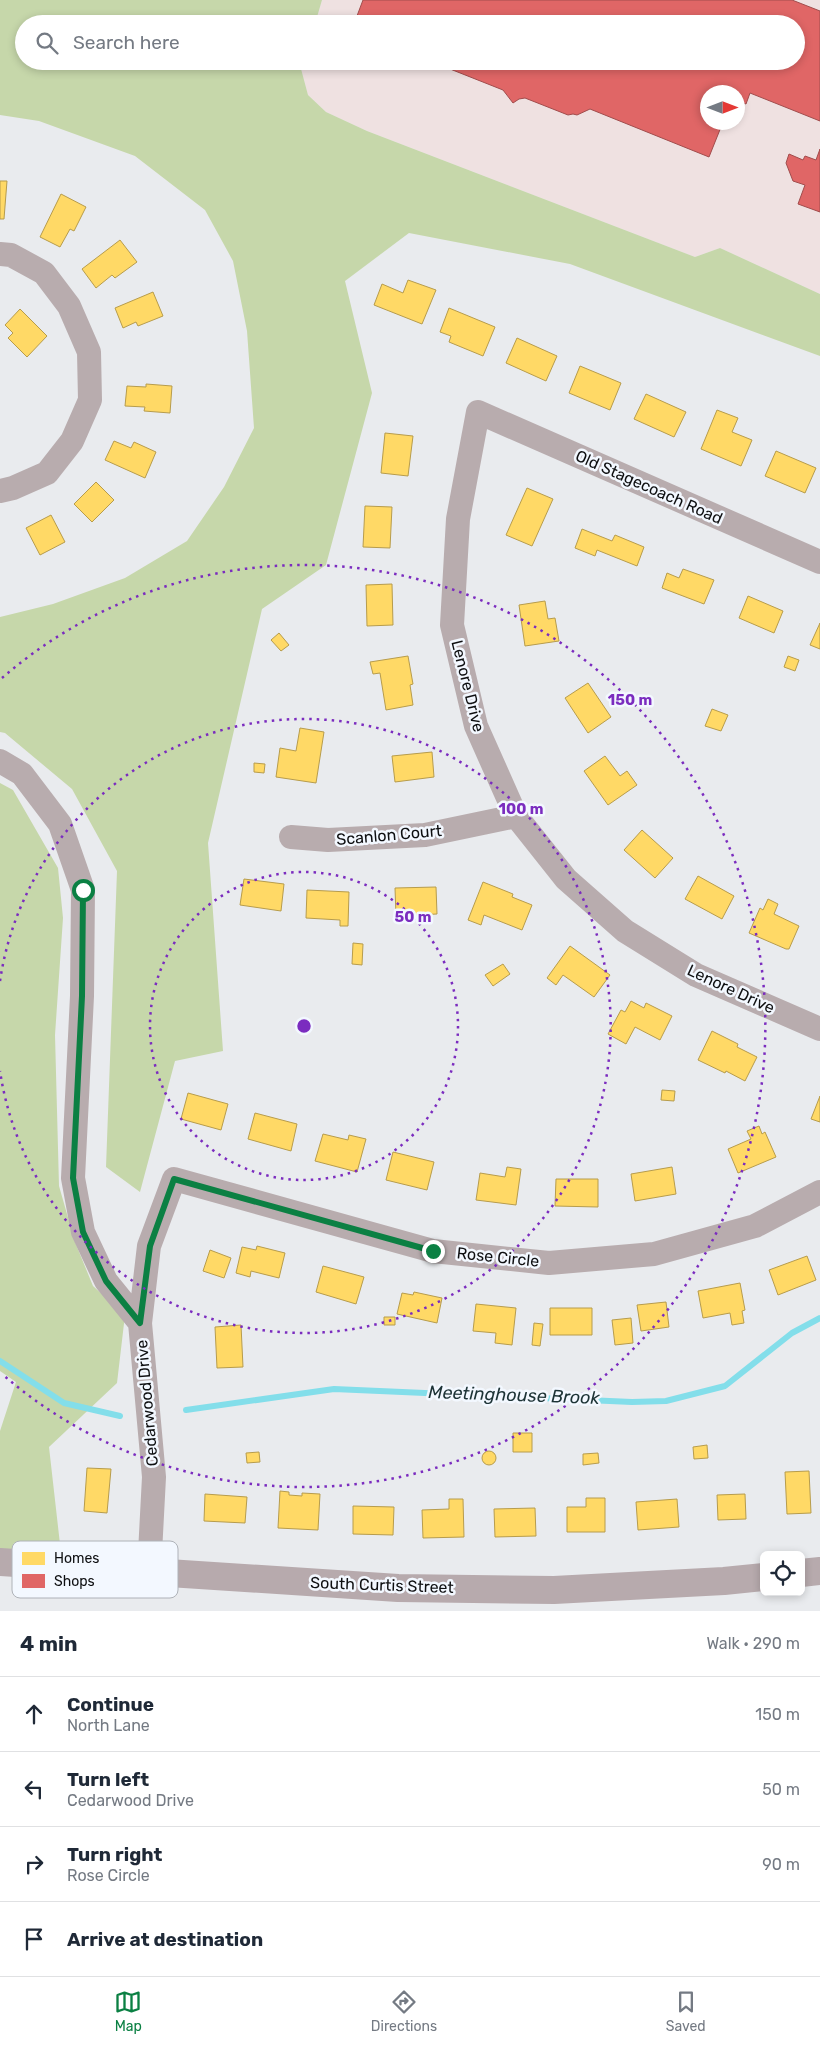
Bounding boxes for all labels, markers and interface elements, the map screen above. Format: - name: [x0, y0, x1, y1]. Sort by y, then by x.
- search box: [15, 15, 805, 70]
- icon: search: [33, 29, 61, 57]
- text: Search here: [73, 31, 180, 54]
- north arrow: [700, 85, 745, 130]
- street label: Old Stagecoach Road: [573, 446, 725, 528]
- street label: Lenore Drive: [447, 638, 489, 734]
- text: 150 m: [608, 691, 652, 709]
- text: 100 m: [499, 800, 543, 818]
- street label: Scanlon Court: [335, 821, 443, 849]
- route start: [72, 879, 95, 902]
- text: 50 m: [395, 908, 431, 926]
- street label: Lenore Drive: [684, 961, 778, 1017]
- centre of rings: [295, 1017, 313, 1035]
- route end: [422, 1240, 445, 1263]
- street label: Rose Circle: [456, 1243, 540, 1271]
- street label: Cedarwood Drive: [132, 1339, 162, 1467]
- water label: Meetinghouse Brook: [428, 1381, 601, 1409]
- legend: [12, 1541, 178, 1598]
- text: Homes: [54, 1550, 99, 1567]
- map controls: [760, 1551, 805, 1596]
- button: locate: [760, 1551, 805, 1596]
- text: Shops: [54, 1573, 95, 1590]
- street label: South Curtis Street: [310, 1573, 454, 1597]
- text: 4 min: [20, 1631, 78, 1656]
- text: Walk · 290 m: [706, 1634, 800, 1653]
- text: Continue: [67, 1693, 154, 1716]
- icon: ahead: [20, 1700, 48, 1728]
- text: 150 m: [755, 1705, 800, 1724]
- text: North Lane: [67, 1716, 150, 1735]
- text: Turn left: [67, 1768, 149, 1791]
- icon: left: [20, 1775, 48, 1803]
- text: 50 m: [762, 1780, 800, 1799]
- text: Cedarwood Drive: [67, 1791, 194, 1810]
- text: Turn right: [67, 1843, 162, 1866]
- icon: right: [20, 1850, 48, 1878]
- text: 90 m: [762, 1855, 800, 1874]
- text: Rose Circle: [67, 1866, 150, 1885]
- icon: arrive: [20, 1925, 48, 1953]
- text: Arrive at destination: [67, 1928, 263, 1951]
- tab: Map: [114, 1988, 142, 2035]
- tab: Directions: [371, 1988, 437, 2035]
- tab: Saved: [666, 1988, 706, 2035]

